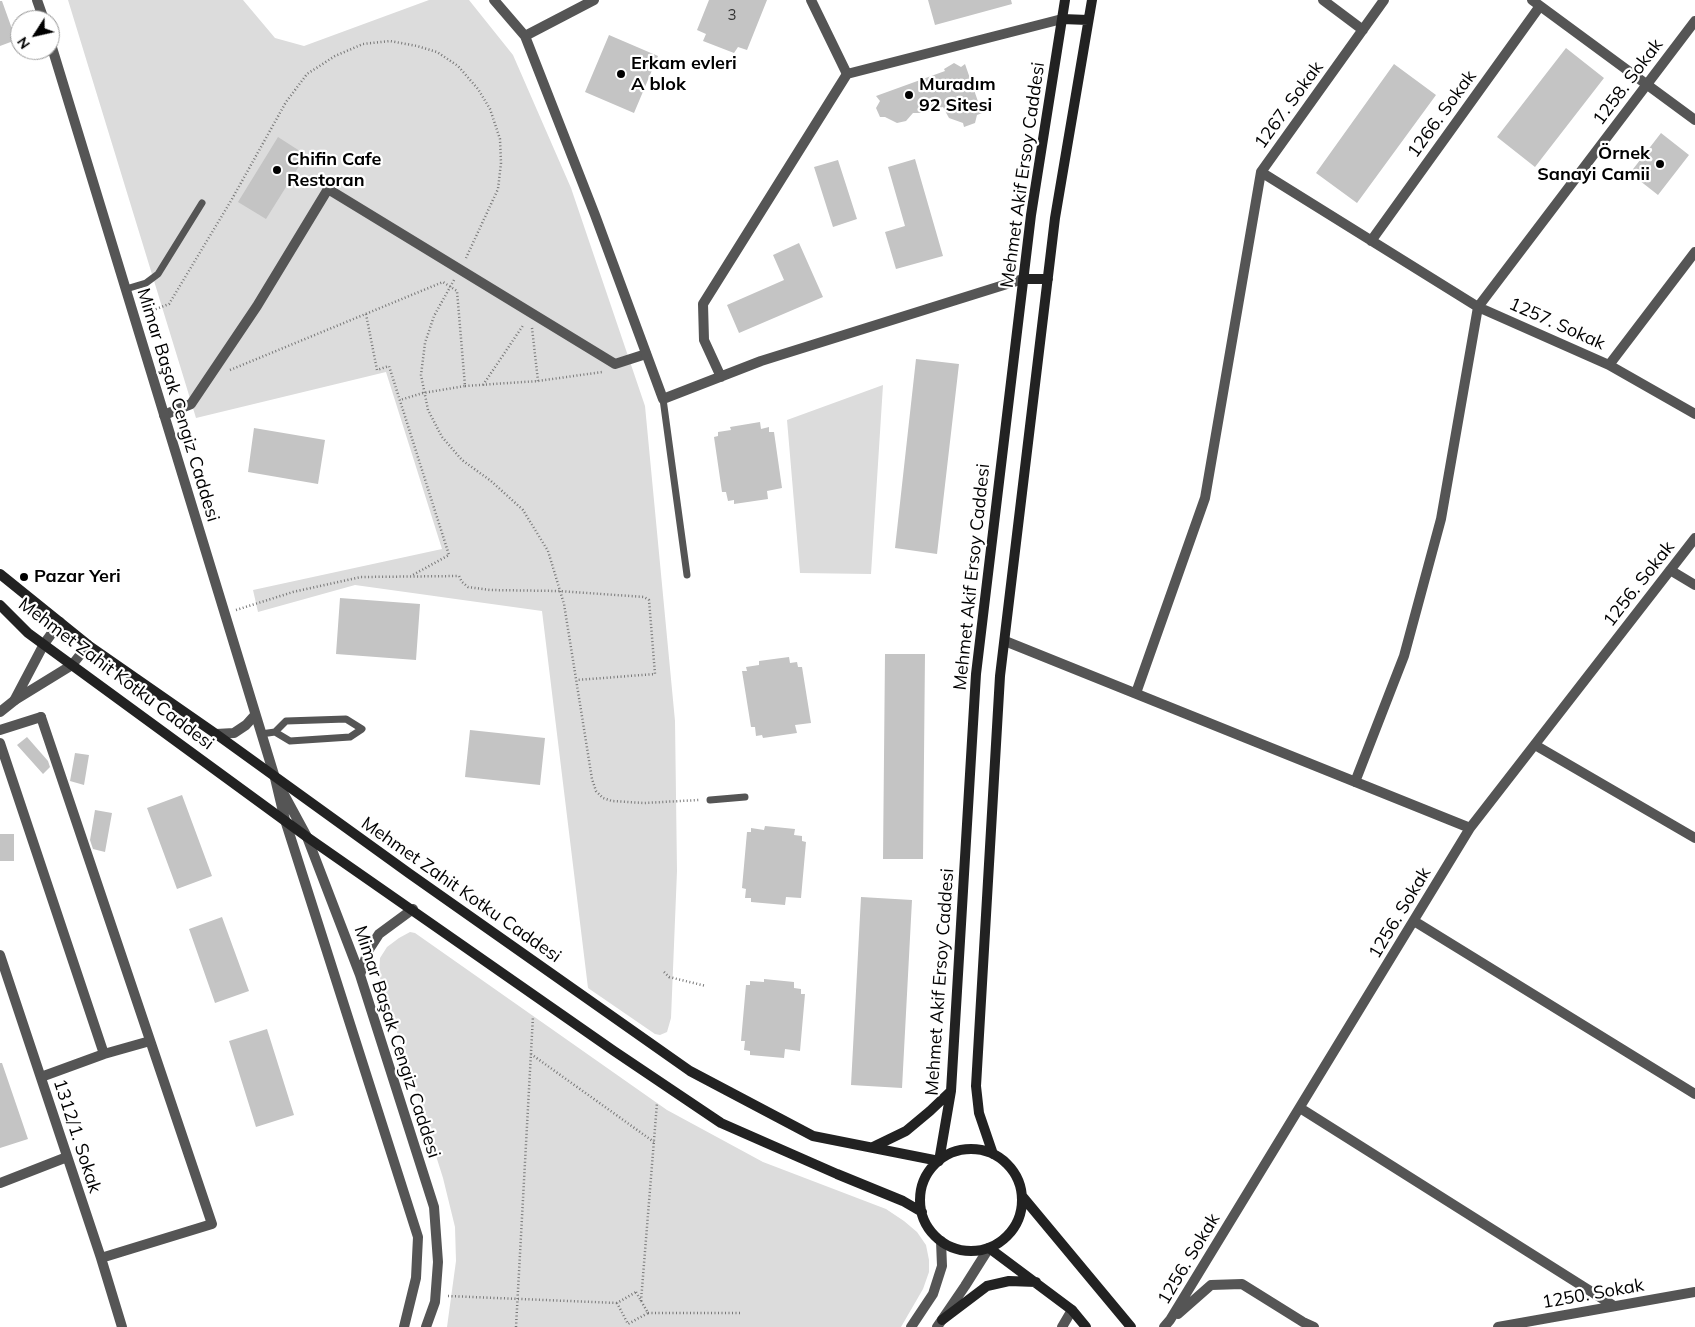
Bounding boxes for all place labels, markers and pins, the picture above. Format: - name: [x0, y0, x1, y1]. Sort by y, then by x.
- place label: Erkam evleri A blok: [631, 53, 737, 96]
- marker: Erkam evleri A blok: [615, 68, 627, 80]
- place label: Muradım 92 Sitesi: [919, 74, 996, 116]
- marker: Muradım 92 Sitesi: [903, 89, 915, 101]
- place label: Örnek Sanayi Camii: [1537, 143, 1650, 186]
- place label: Chifin Cafe Restoran: [287, 149, 381, 192]
- marker: Örnek Sanayi Camii: [1654, 158, 1666, 170]
- marker: Chifin Cafe Restoran: [271, 164, 283, 176]
- place label: Pazar Yeri: [34, 566, 121, 588]
- marker: Pazar Yeri: [18, 571, 30, 583]

